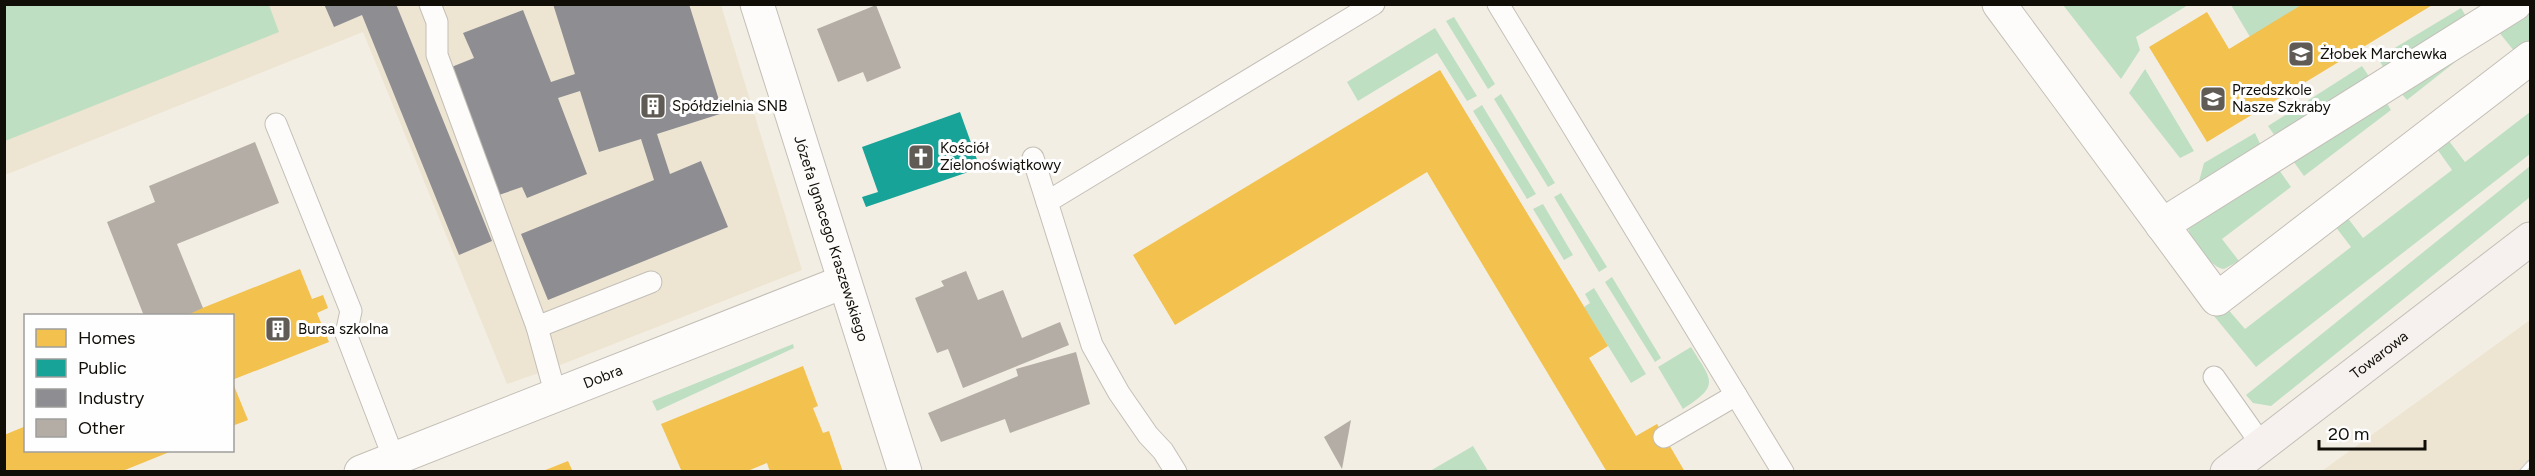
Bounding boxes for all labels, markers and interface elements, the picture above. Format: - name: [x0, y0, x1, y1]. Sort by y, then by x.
- school or university icon: Żłobek Marchewka: [2286, 39, 2316, 69]
- place label: Żłobek Marchewka: [2320, 45, 2447, 63]
- place label: Przedszkole Nasze Szkraby: [2232, 81, 2331, 116]
- school or university icon: Przedszkole Nasze Szkraby: [2198, 84, 2228, 114]
- building icon: Spółdzielnia SNB: [638, 91, 668, 121]
- place label: Spółdzielnia SNB: [672, 97, 787, 115]
- street label: Józefa Ignacego Kraszewskiego: [790, 133, 872, 344]
- place label: Kościół Zielonoświątkowy: [940, 139, 1061, 174]
- church icon: Kościół Zielonoświątkowy: [906, 142, 936, 172]
- legend: [24, 314, 234, 452]
- building icon: Bursa szkolna: [263, 314, 293, 344]
- place label: Bursa szkolna: [298, 320, 388, 338]
- text: Homes: [78, 327, 136, 349]
- street label: Towarowa: [2347, 327, 2412, 383]
- text: Public: [78, 357, 127, 379]
- street label: Dobra: [581, 361, 625, 392]
- text: Industry: [78, 387, 145, 409]
- scale bar: [2319, 413, 2426, 451]
- text: Other: [78, 417, 125, 439]
- text: 20 m: [2328, 423, 2369, 445]

